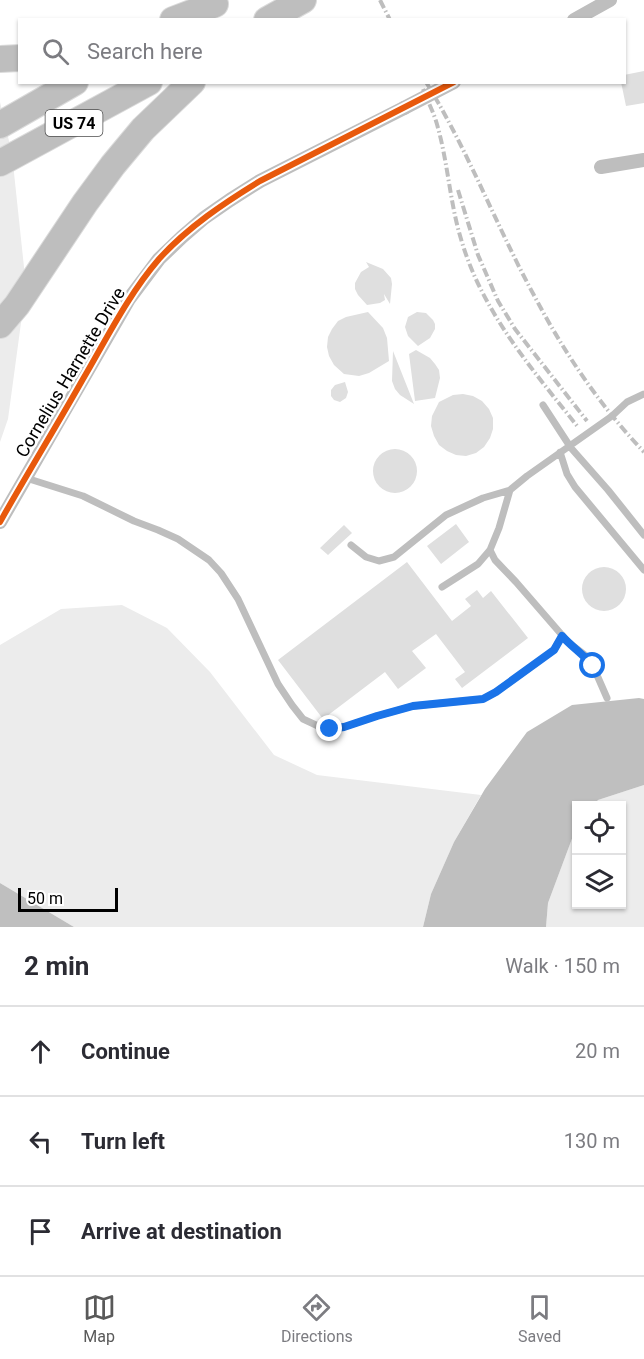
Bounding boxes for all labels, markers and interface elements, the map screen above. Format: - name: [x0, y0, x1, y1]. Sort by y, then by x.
- search box: [18, 18, 626, 84]
- icon: search: [39, 35, 72, 68]
- text: Search here: [87, 39, 203, 64]
- road number: US 74: [46, 110, 103, 136]
- street label: Cornelius Harnette Drive: [11, 283, 129, 461]
- route start: [579, 652, 605, 678]
- route end: [316, 715, 342, 741]
- map controls: [572, 801, 626, 909]
- button: locate: [572, 801, 626, 855]
- button: layers: [572, 855, 626, 909]
- scale bar: [18, 885, 118, 912]
- text: 50 m: [27, 889, 63, 908]
- text: 2 min: [24, 951, 89, 981]
- text: Walk · 150 m: [505, 954, 620, 978]
- icon: ahead: [24, 1035, 57, 1068]
- text: Continue: [81, 1039, 170, 1064]
- text: 20 m: [575, 1039, 620, 1063]
- icon: left: [24, 1125, 57, 1158]
- text: Turn left: [81, 1129, 165, 1154]
- text: 130 m: [564, 1129, 620, 1153]
- icon: arrive: [24, 1215, 57, 1248]
- text: Arrive at destination: [81, 1219, 282, 1244]
- tab: Map: [83, 1291, 116, 1346]
- tab: Directions: [281, 1291, 353, 1346]
- tab: Saved: [518, 1291, 561, 1346]

